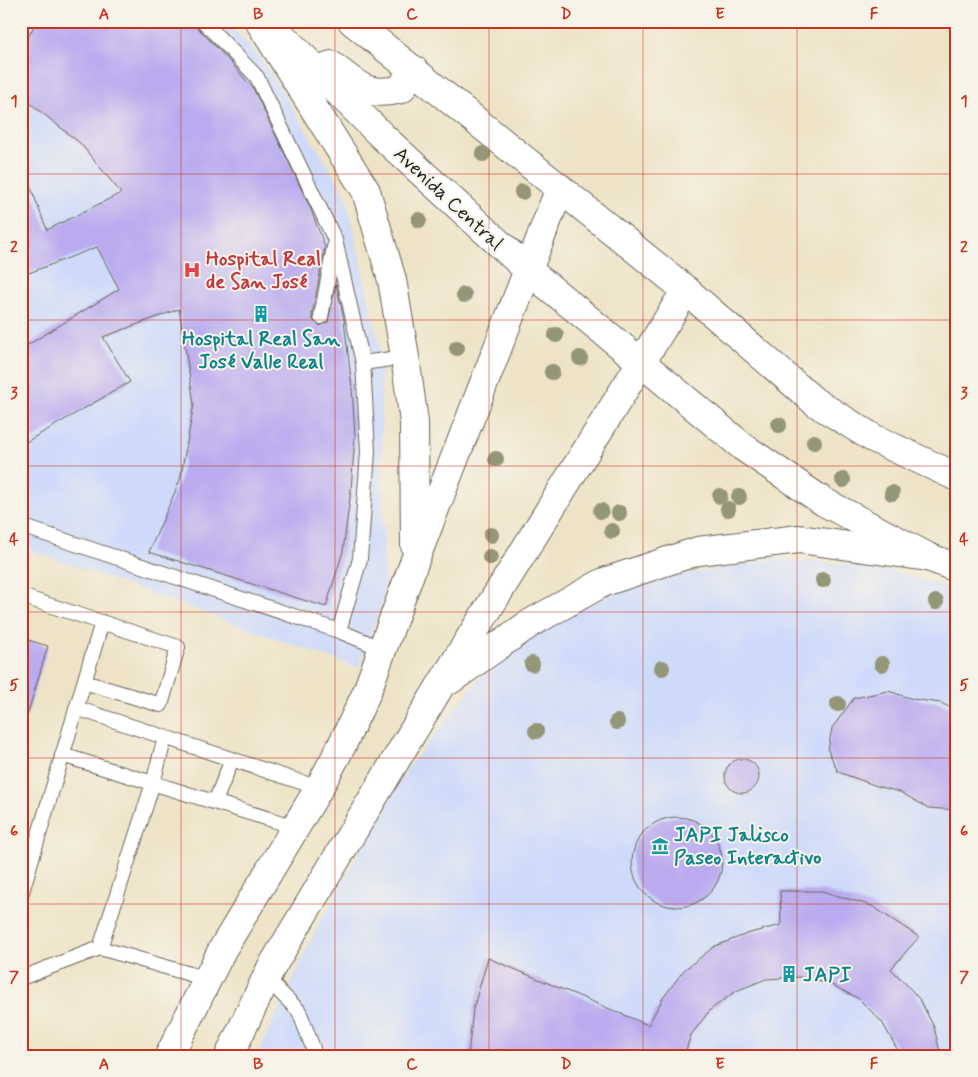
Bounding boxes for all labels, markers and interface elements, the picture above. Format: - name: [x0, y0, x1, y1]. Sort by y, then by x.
- text: A: [99, 4, 109, 25]
- text: B: [253, 4, 263, 25]
- text: C: [406, 4, 418, 25]
- text: D: [560, 4, 572, 25]
- text: E: [715, 4, 725, 25]
- text: F: [870, 4, 879, 25]
- text: 1: [10, 91, 18, 112]
- text: 1: [960, 91, 968, 112]
- street label: Avenida Central: [387, 141, 509, 257]
- text: 2: [10, 237, 18, 258]
- text: 2: [960, 237, 968, 258]
- place label: Hospital Real de San José: [206, 246, 321, 296]
- hospital icon: Hospital Real de San José: [182, 260, 202, 280]
- building icon: Hospital Real San José Valle Real: [251, 304, 271, 324]
- place label: Hospital Real San José Valle Real: [182, 326, 340, 376]
- text: 3: [10, 383, 18, 404]
- text: 3: [960, 383, 968, 404]
- text: 4: [9, 529, 19, 550]
- text: 4: [959, 529, 969, 550]
- text: 5: [9, 675, 19, 696]
- text: 5: [959, 675, 969, 696]
- text: 6: [10, 821, 18, 842]
- text: 6: [960, 821, 968, 842]
- place label: JAPI Jalisco Paseo Interactivo: [674, 822, 821, 872]
- museum icon: JAPI Jalisco Paseo Interactivo: [650, 836, 670, 856]
- place label: JAPI: [803, 962, 852, 989]
- building icon: JAPI: [779, 964, 799, 984]
- text: 7: [9, 967, 19, 988]
- text: 7: [959, 967, 969, 988]
- text: A: [99, 1054, 109, 1075]
- text: B: [253, 1054, 263, 1075]
- text: C: [406, 1054, 418, 1075]
- text: D: [560, 1054, 572, 1075]
- text: E: [715, 1054, 725, 1075]
- text: F: [870, 1054, 879, 1075]

